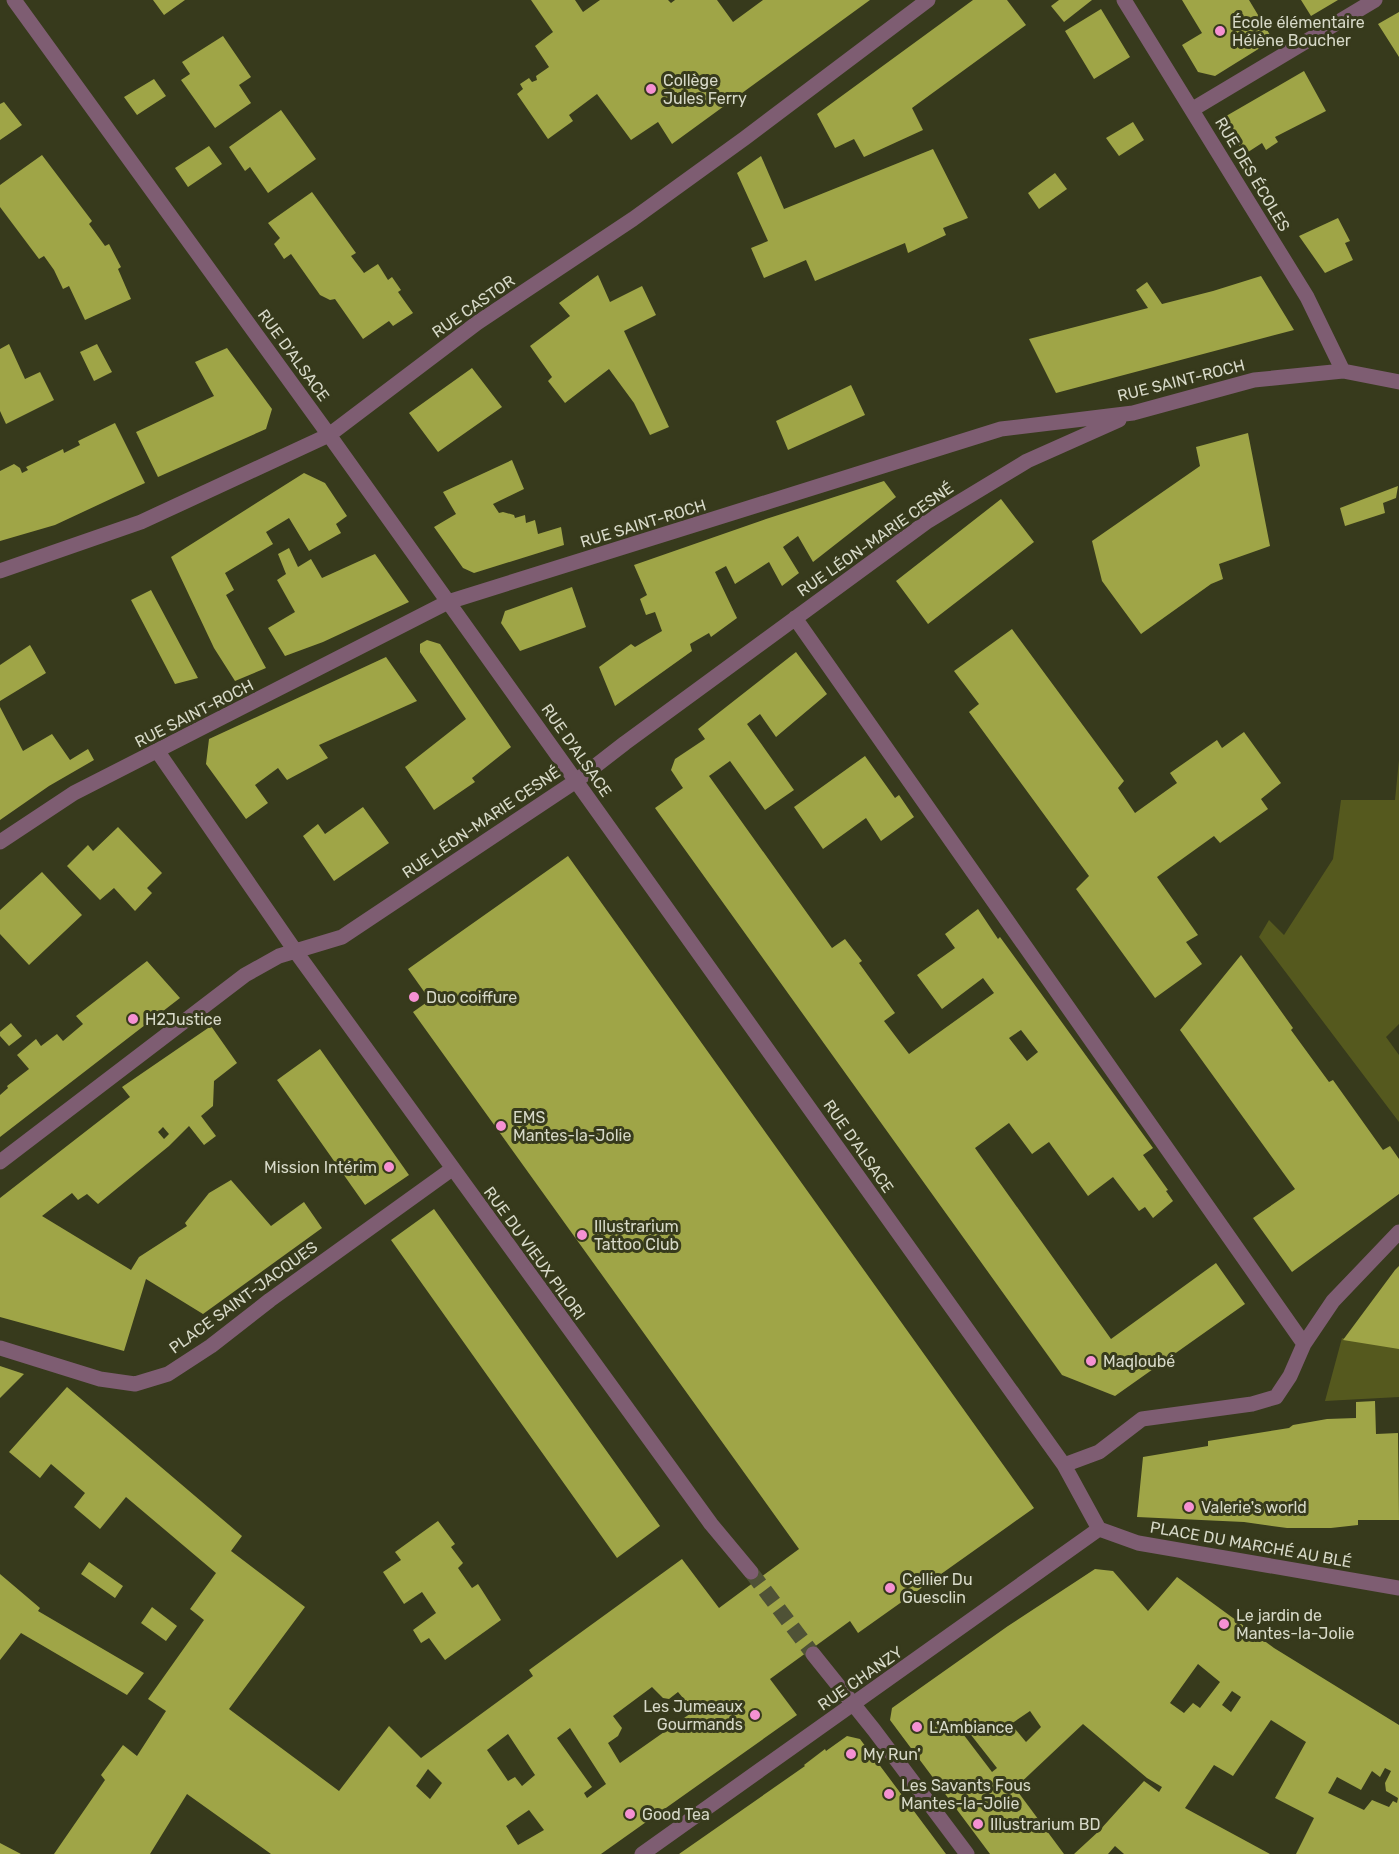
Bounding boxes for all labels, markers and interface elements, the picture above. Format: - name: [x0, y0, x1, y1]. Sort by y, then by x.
- place label: École élémentaire Hélène Boucher: [1232, 13, 1365, 50]
- marker: École élémentaire Hélène Boucher: [1213, 24, 1227, 38]
- place label: Collège Jules Ferry: [663, 71, 747, 108]
- marker: Collège Jules Ferry: [644, 82, 658, 96]
- street label: RUE DES ÉCOLES: [1211, 114, 1294, 235]
- street label: RUE CASTOR: [428, 271, 518, 342]
- street label: RUE D'ALSACE: [254, 306, 333, 405]
- street label: RUE SAINT-ROCH: [1115, 355, 1247, 405]
- street label: RUE LÉON-MARIE CESNÉ: [793, 478, 957, 601]
- street label: RUE SAINT-ROCH: [578, 495, 708, 552]
- street label: RUE SAINT-ROCH: [132, 675, 257, 752]
- street label: RUE D'ALSACE: [538, 700, 616, 800]
- street label: RUE LÉON-MARIE CESNÉ: [399, 762, 564, 882]
- place label: Duo coiffure: [426, 988, 517, 1007]
- marker: Duo coiffure: [407, 990, 421, 1004]
- place label: H2Justice: [145, 1010, 222, 1029]
- marker: H2Justice: [126, 1012, 140, 1026]
- street label: RUE D'ALSACE: [820, 1096, 898, 1196]
- place label: EMS Mantes-la-Jolie: [513, 1108, 631, 1145]
- marker: EMS Mantes-la-Jolie: [494, 1119, 508, 1133]
- place label: Mission Intérim: [264, 1158, 377, 1177]
- marker: Mission Intérim: [382, 1160, 396, 1174]
- street label: RUE DU VIEUX PILORI: [480, 1183, 589, 1324]
- place label: Illustrarium Tattoo Club: [594, 1217, 679, 1254]
- marker: Illustrarium Tattoo Club: [575, 1228, 589, 1242]
- street label: PLACE SAINT-JACQUES: [165, 1237, 321, 1358]
- place label: Maqloubé: [1103, 1352, 1175, 1371]
- marker: Maqloubé: [1084, 1354, 1098, 1368]
- place label: Valerie's world: [1201, 1498, 1307, 1517]
- marker: Valerie's world: [1182, 1500, 1196, 1514]
- street label: PLACE DU MARCHÉ AU BLÉ: [1149, 1517, 1353, 1572]
- place label: Cellier Du Guesclin: [902, 1570, 973, 1607]
- marker: Cellier Du Guesclin: [883, 1581, 897, 1595]
- place label: Le jardin de Mantes-la-Jolie: [1236, 1606, 1354, 1643]
- marker: Le jardin de Mantes-la-Jolie: [1217, 1617, 1231, 1631]
- street label: RUE CHANZY: [814, 1642, 906, 1715]
- place label: Les Jumeaux Gourmands: [643, 1697, 743, 1734]
- marker: Les Jumeaux Gourmands: [748, 1708, 762, 1722]
- place label: L'Ambiance: [929, 1718, 1013, 1737]
- marker: L'Ambiance: [910, 1720, 924, 1734]
- place label: My Run': [863, 1745, 921, 1764]
- marker: My Run': [844, 1747, 858, 1761]
- place label: Les Savants Fous Mantes-la-Jolie: [901, 1776, 1031, 1813]
- marker: Les Savants Fous Mantes-la-Jolie: [882, 1787, 896, 1801]
- place label: Good Tea: [642, 1805, 710, 1824]
- marker: Good Tea: [623, 1807, 637, 1821]
- place label: Illustrarium BD: [990, 1815, 1100, 1834]
- marker: Illustrarium BD: [971, 1817, 985, 1831]

